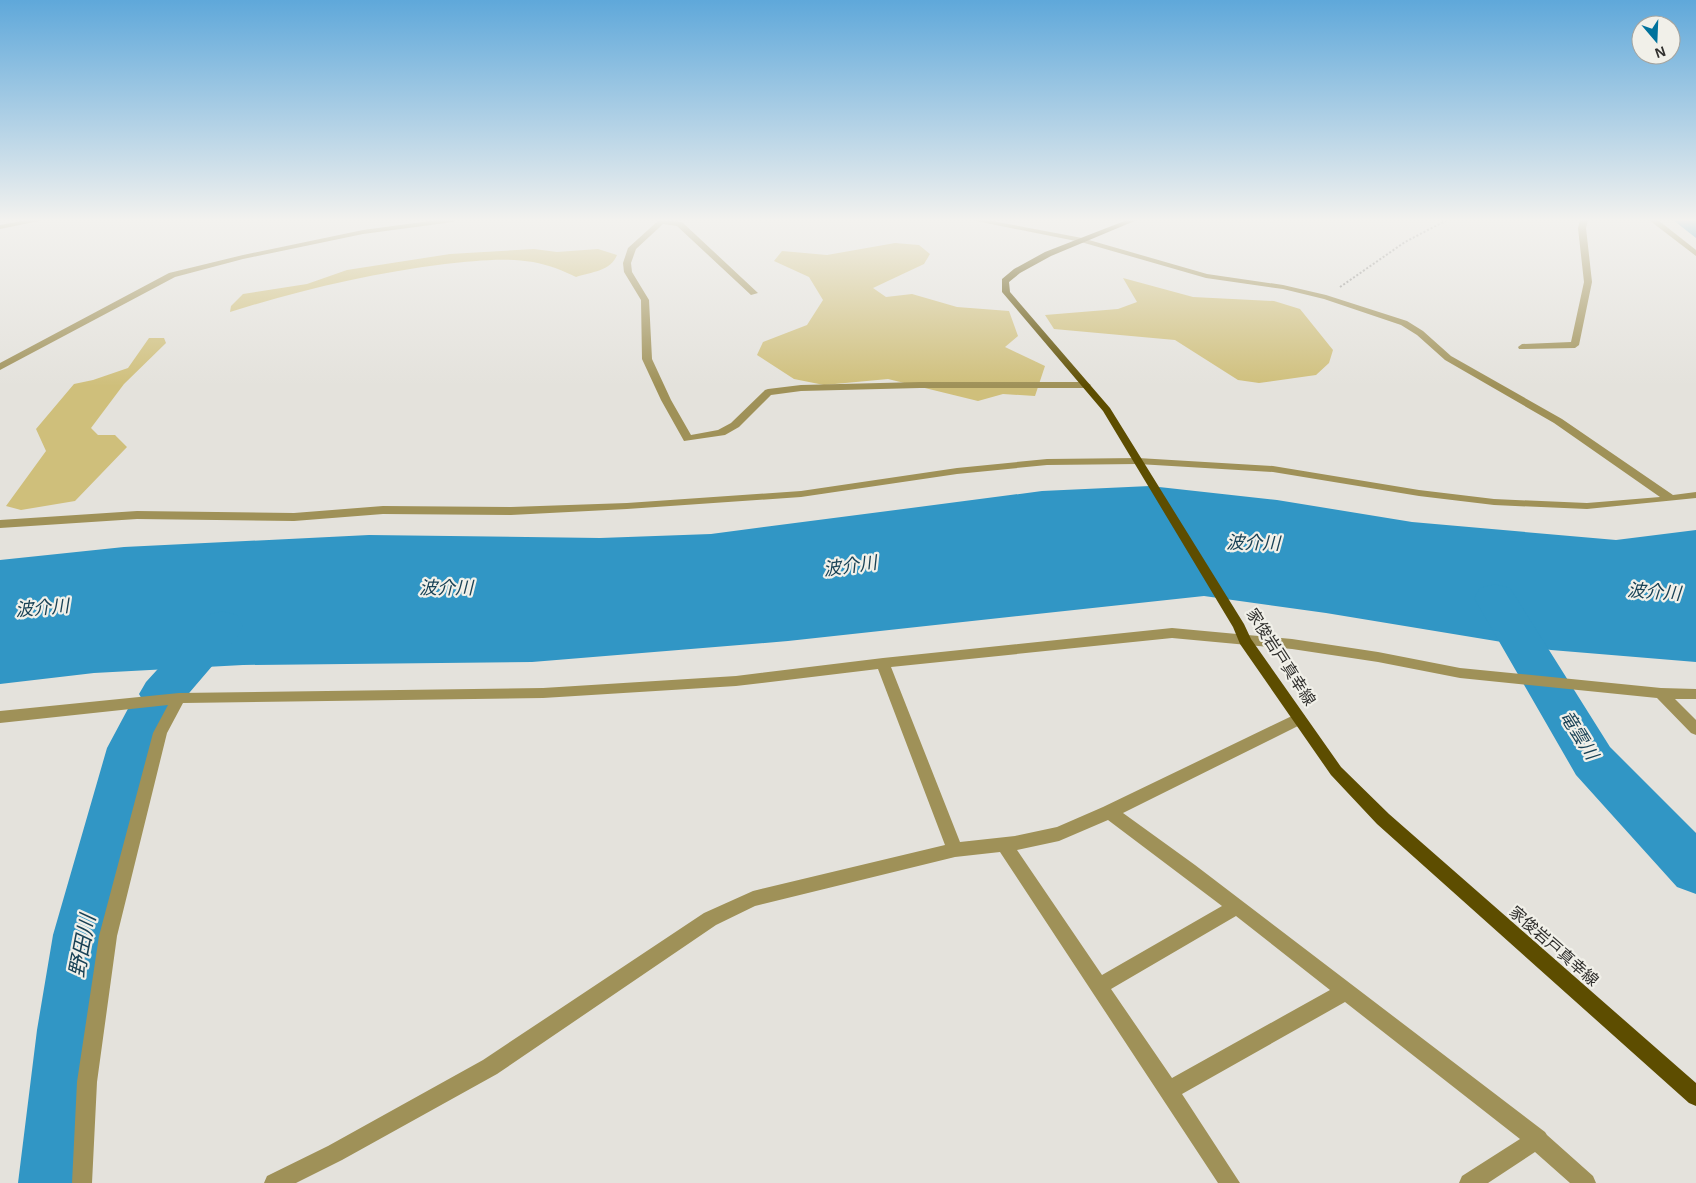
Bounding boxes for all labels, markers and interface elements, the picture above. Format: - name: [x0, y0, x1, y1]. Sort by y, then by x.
- north arrow: [1631, 15, 1681, 65]
- text: N: [1653, 43, 1668, 62]
- water label: 波介川: [1226, 533, 1282, 554]
- water label: 波介川: [822, 552, 880, 580]
- water label: 波介川: [419, 578, 475, 598]
- water label: 波介川: [1626, 580, 1684, 604]
- water label: 波介川: [14, 596, 72, 620]
- street label: 家俊岩戸真幸線: [1243, 605, 1319, 709]
- water label: 竜雲川: [1556, 707, 1603, 765]
- street label: 家俊岩戸真幸線: [1506, 903, 1602, 989]
- water label: 野田川: [65, 911, 100, 979]

